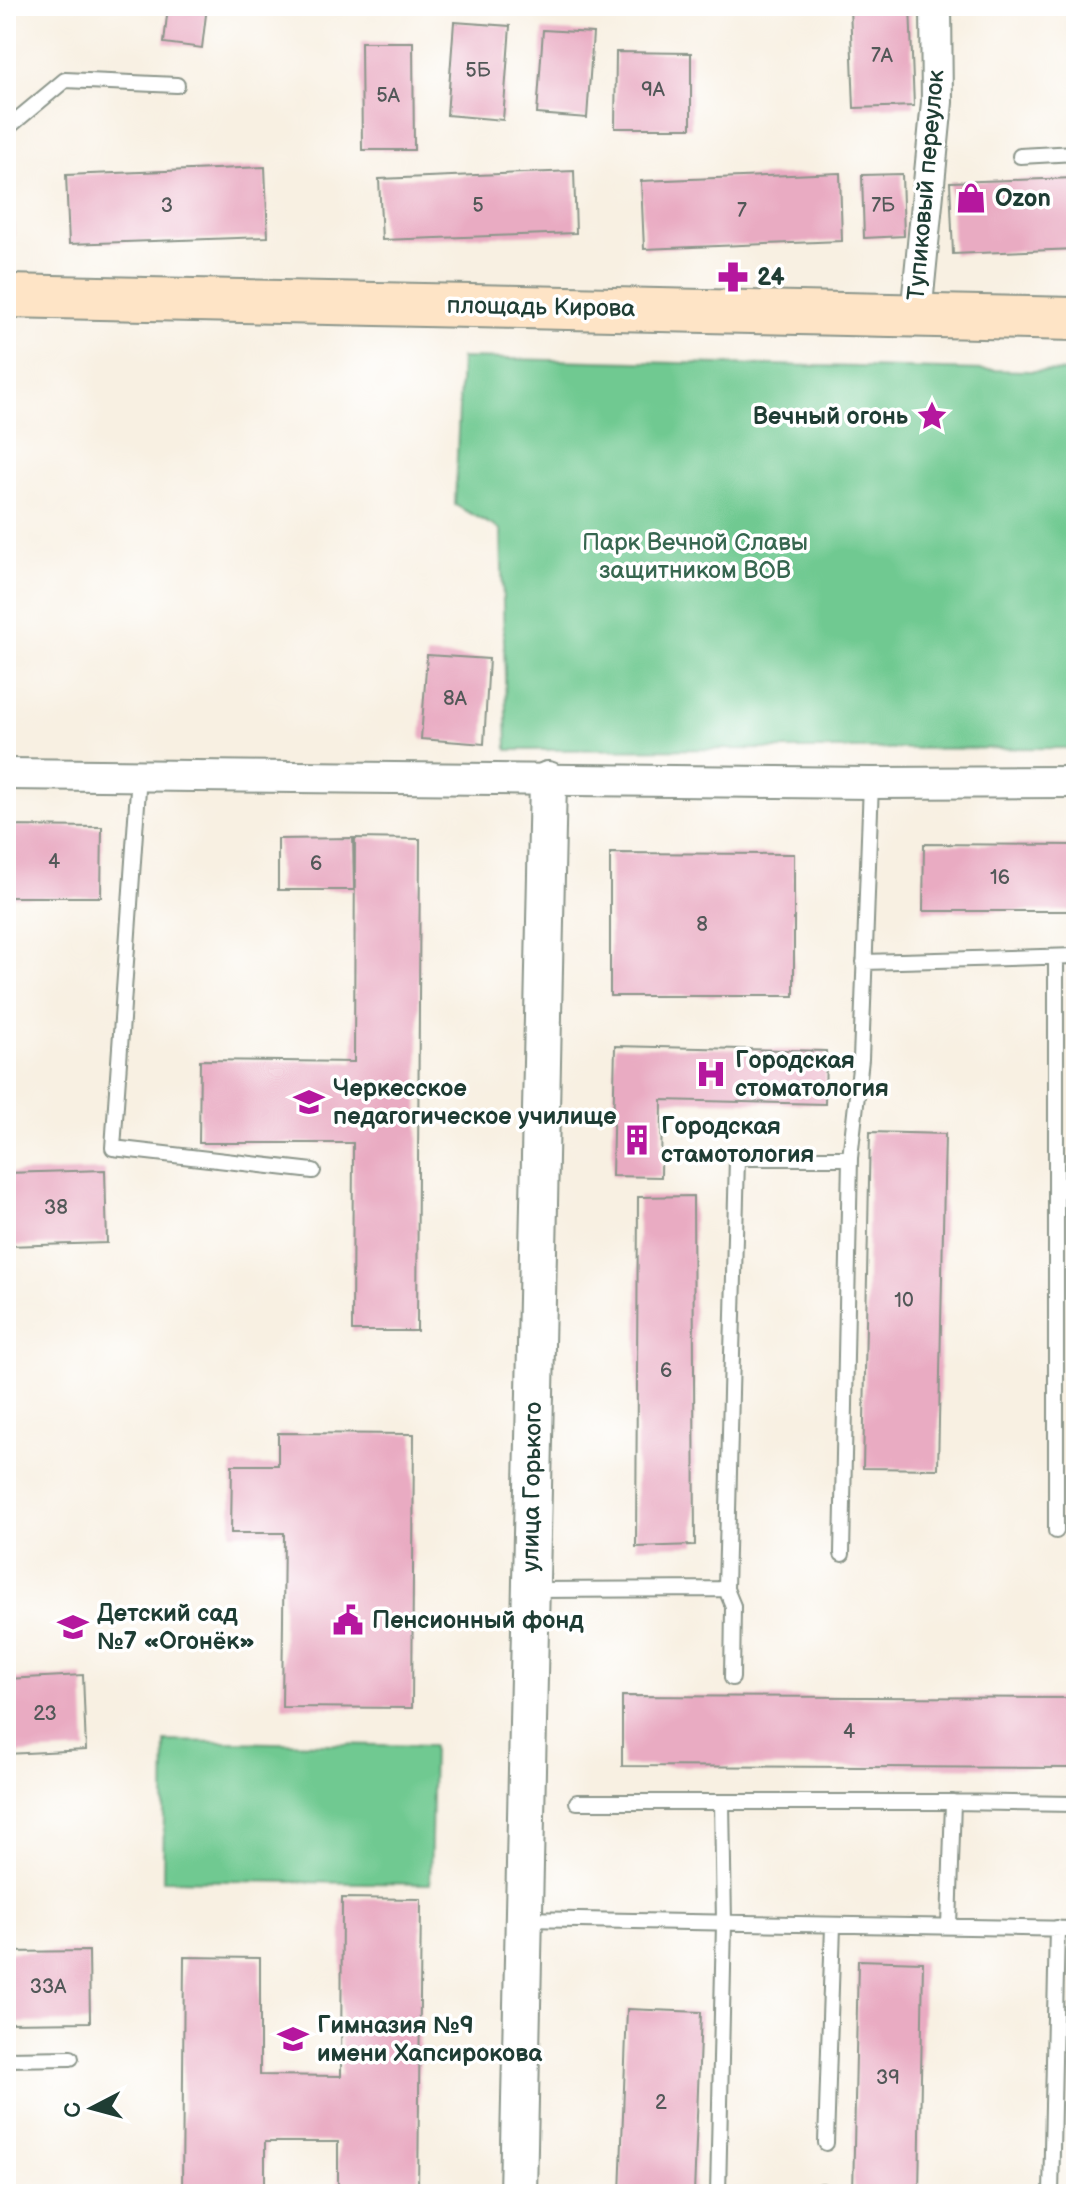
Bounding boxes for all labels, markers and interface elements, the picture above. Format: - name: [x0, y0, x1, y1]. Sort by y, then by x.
- house number: 7А: [871, 44, 894, 68]
- house number: 5Б: [465, 59, 491, 83]
- street label: Тупиковый переулок: [901, 68, 951, 301]
- house number: 9А: [641, 78, 666, 102]
- house number: 5А: [376, 84, 401, 108]
- shop icon: Ozon: [954, 181, 988, 215]
- place label: Ozon: [995, 184, 1051, 213]
- house number: 3: [161, 194, 173, 218]
- house number: 5: [472, 194, 484, 218]
- house number: 7Б: [871, 194, 895, 218]
- house number: 7: [737, 199, 747, 223]
- pharmacy icon: 24: [716, 260, 750, 294]
- place label: 24: [757, 263, 785, 292]
- street label: площадь Кирова: [446, 291, 636, 323]
- place icon: Вечный огонь: [915, 399, 949, 433]
- place label: Вечный огонь: [753, 402, 909, 431]
- park label: Парк Вечной Славы защитником ВОВ: [582, 528, 808, 585]
- house number: 8А: [443, 687, 468, 711]
- house number: 4: [48, 850, 60, 874]
- house number: 6: [310, 852, 322, 876]
- house number: 16: [990, 866, 1010, 890]
- house number: 8: [696, 913, 708, 937]
- place label: Городская стоматология: [735, 1046, 889, 1103]
- hospital icon: Городская стоматология: [694, 1057, 728, 1091]
- place label: Черкесское педагогическое училище: [333, 1074, 617, 1131]
- school or university icon: Черкесское педагогическое училище: [292, 1085, 326, 1119]
- place label: Городская стамотология: [661, 1112, 814, 1169]
- building icon: Городская стамотология: [620, 1123, 654, 1157]
- house number: 38: [44, 1196, 68, 1220]
- house number: 10: [894, 1289, 914, 1313]
- house number: 6: [660, 1359, 672, 1383]
- street label: улица Горького: [516, 1402, 548, 1572]
- place label: Детский сад №7 «Огонёк»: [97, 1599, 255, 1656]
- public building icon: Пенсионный фонд: [331, 1603, 365, 1637]
- place label: Пенсионный фонд: [372, 1606, 584, 1635]
- school or university icon: Детский сад №7 «Огонёк»: [56, 1610, 90, 1644]
- house number: 23: [33, 1702, 57, 1726]
- house number: 4: [843, 1720, 855, 1744]
- house number: 33А: [30, 1975, 67, 1999]
- place label: Гимназия №9 имени Хапсирокова: [317, 2011, 543, 2068]
- school or university icon: Гимназия №9 имени Хапсирокова: [276, 2022, 310, 2056]
- house number: 39: [876, 2066, 900, 2090]
- north arrow: [52, 2068, 132, 2148]
- house number: 2: [655, 2091, 667, 2115]
- text: С: [59, 2101, 88, 2119]

